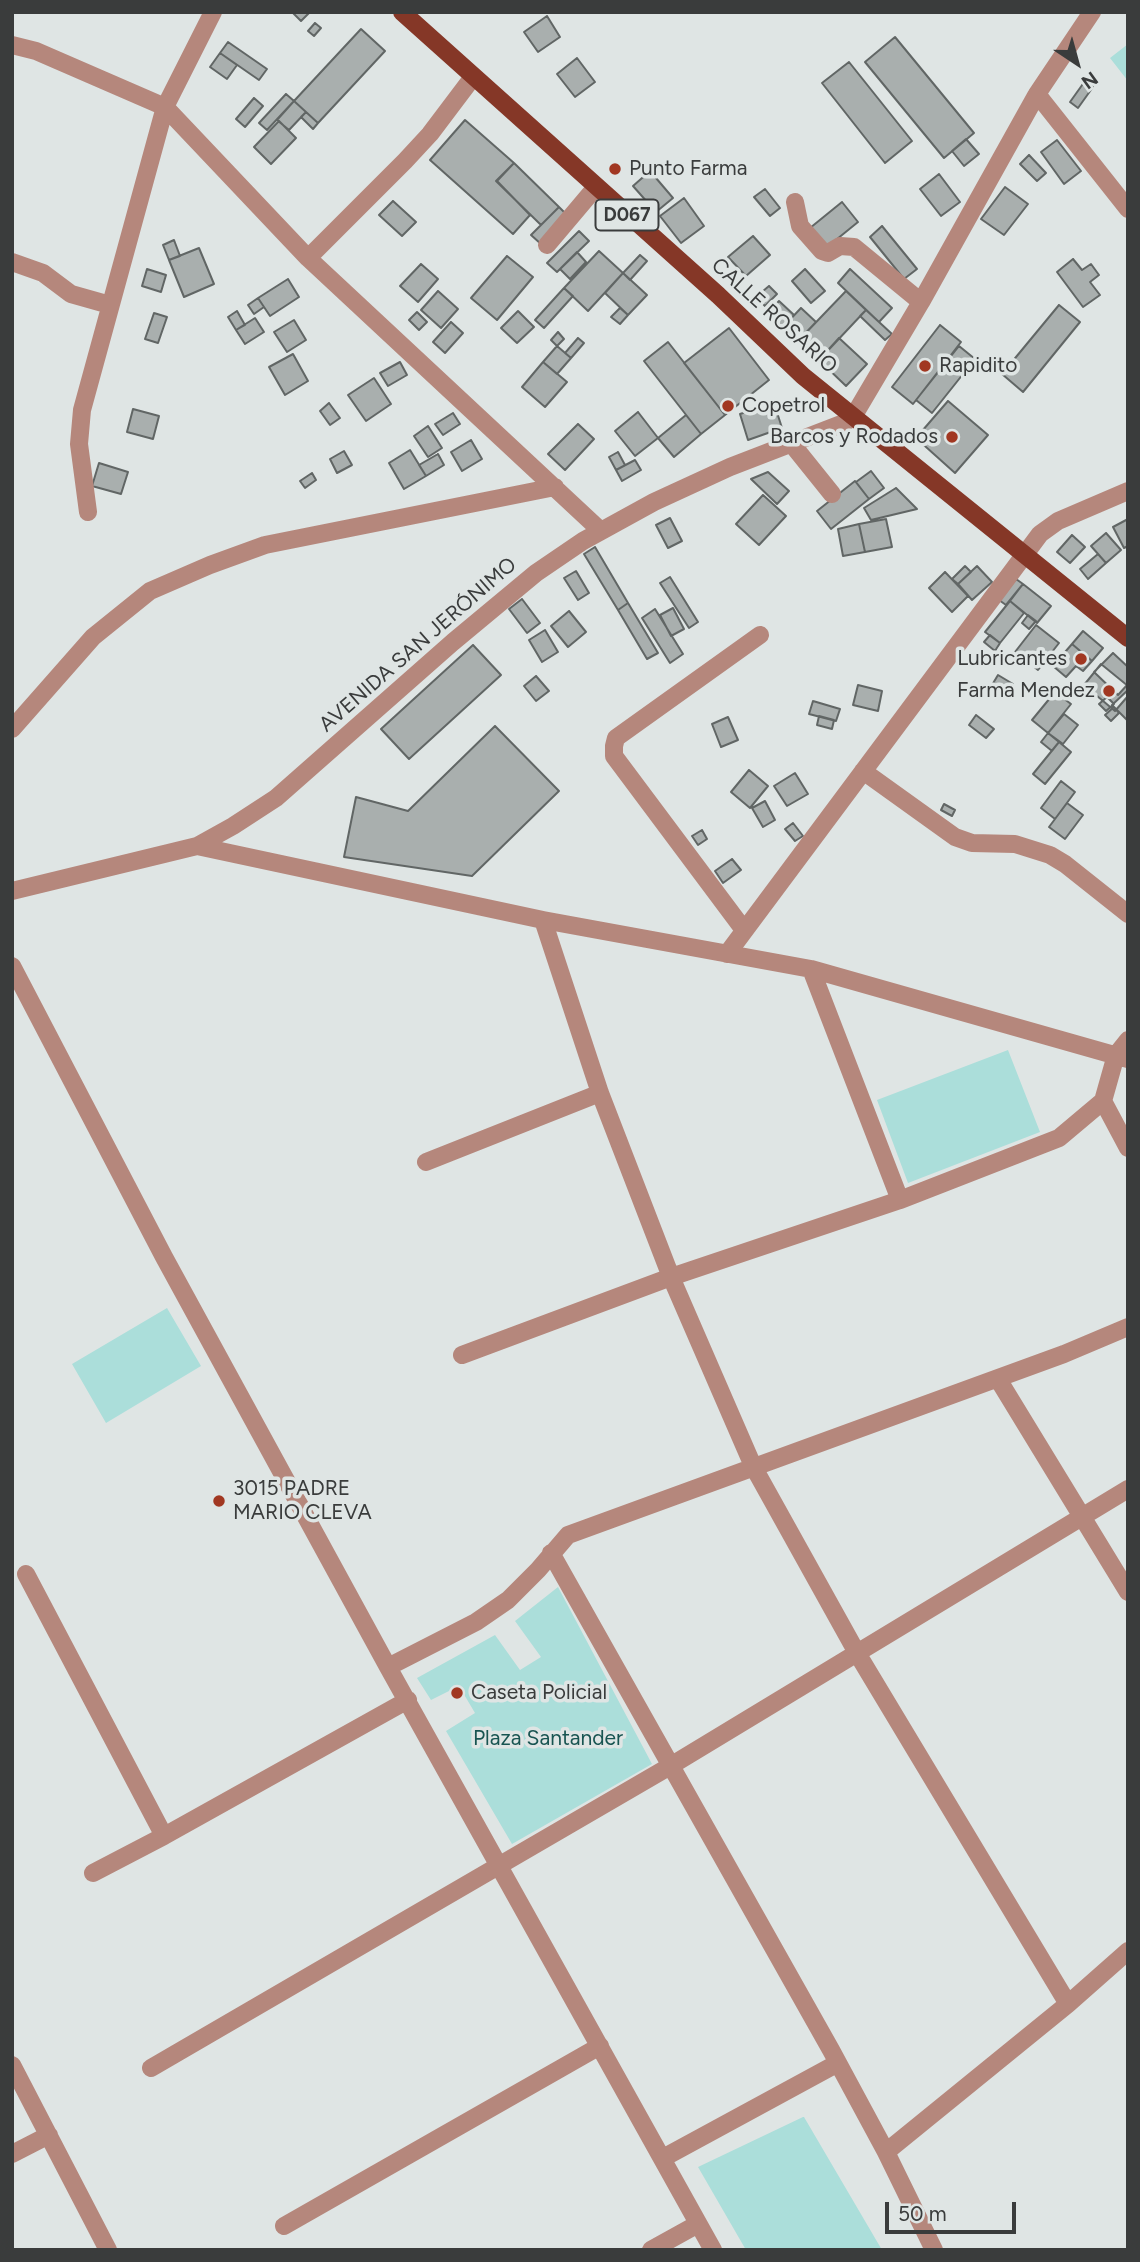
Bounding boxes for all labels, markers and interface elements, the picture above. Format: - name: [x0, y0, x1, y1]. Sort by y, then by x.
- north arrow: [1042, 28, 1112, 98]
- text: N: [1077, 67, 1102, 94]
- place label: Punto Farma: [629, 156, 747, 182]
- marker: Punto Farma: [607, 161, 623, 177]
- road number: D067: [596, 200, 658, 230]
- street label: CALLE ROSARIO: [706, 253, 842, 379]
- place label: Rapidito: [939, 353, 1017, 379]
- marker: Rapidito: [917, 358, 933, 374]
- place label: Copetrol: [742, 393, 825, 419]
- marker: Copetrol: [720, 398, 736, 414]
- place label: Barcos y Rodados: [770, 424, 938, 450]
- marker: Barcos y Rodados: [944, 429, 960, 445]
- street label: AVENIDA SAN JERÓNIMO: [314, 552, 522, 738]
- place label: Lubricantes: [957, 646, 1067, 672]
- marker: Lubricantes: [1073, 651, 1089, 667]
- place label: Farma Mendez: [957, 678, 1095, 704]
- marker: Farma Mendez: [1101, 683, 1117, 699]
- place label: 3015 PADRE MARIO CLEVA: [233, 1476, 372, 1526]
- marker: 3015 PADRE MARIO CLEVA: [211, 1493, 227, 1509]
- place label: Caseta Policial: [471, 1680, 607, 1706]
- marker: Caseta Policial: [449, 1685, 465, 1701]
- park label: Plaza Santander: [473, 1726, 623, 1752]
- scale bar: [888, 2188, 1019, 2232]
- text: 50 m: [898, 2201, 947, 2226]

